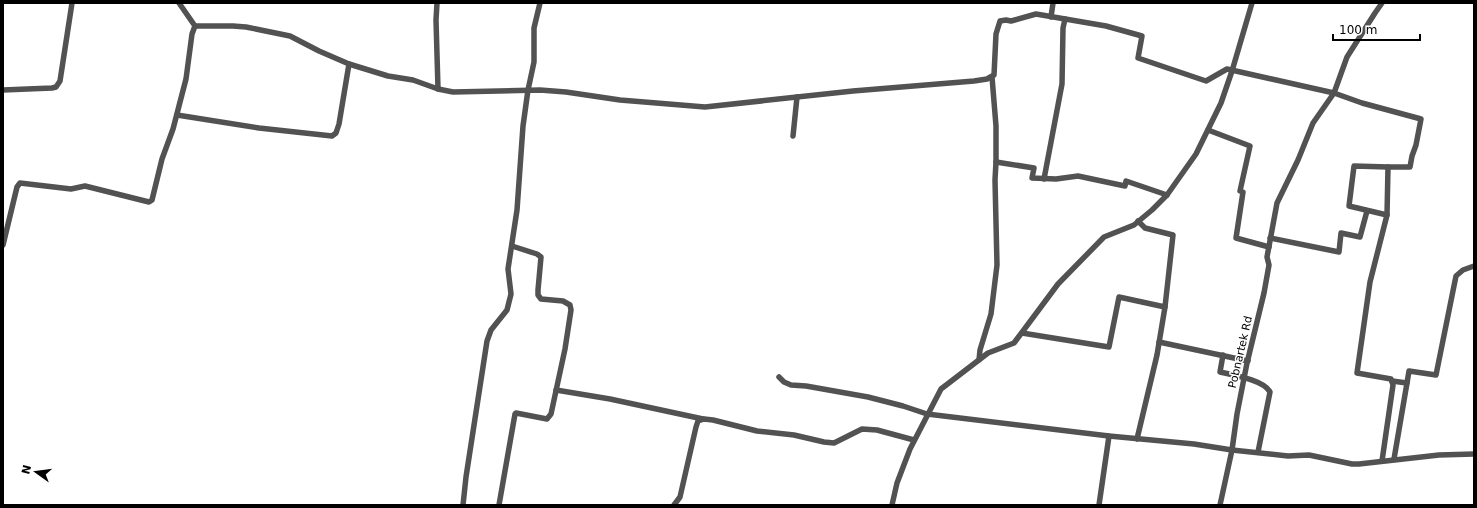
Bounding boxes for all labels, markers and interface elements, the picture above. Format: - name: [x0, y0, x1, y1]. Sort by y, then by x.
- scale bar: [1333, 16, 1420, 42]
- text: 100 m: [1339, 23, 1377, 37]
- street label: Pobnartek Rd: [1226, 315, 1255, 390]
- north arrow: [16, 452, 56, 492]
- text: N: [19, 464, 34, 476]

